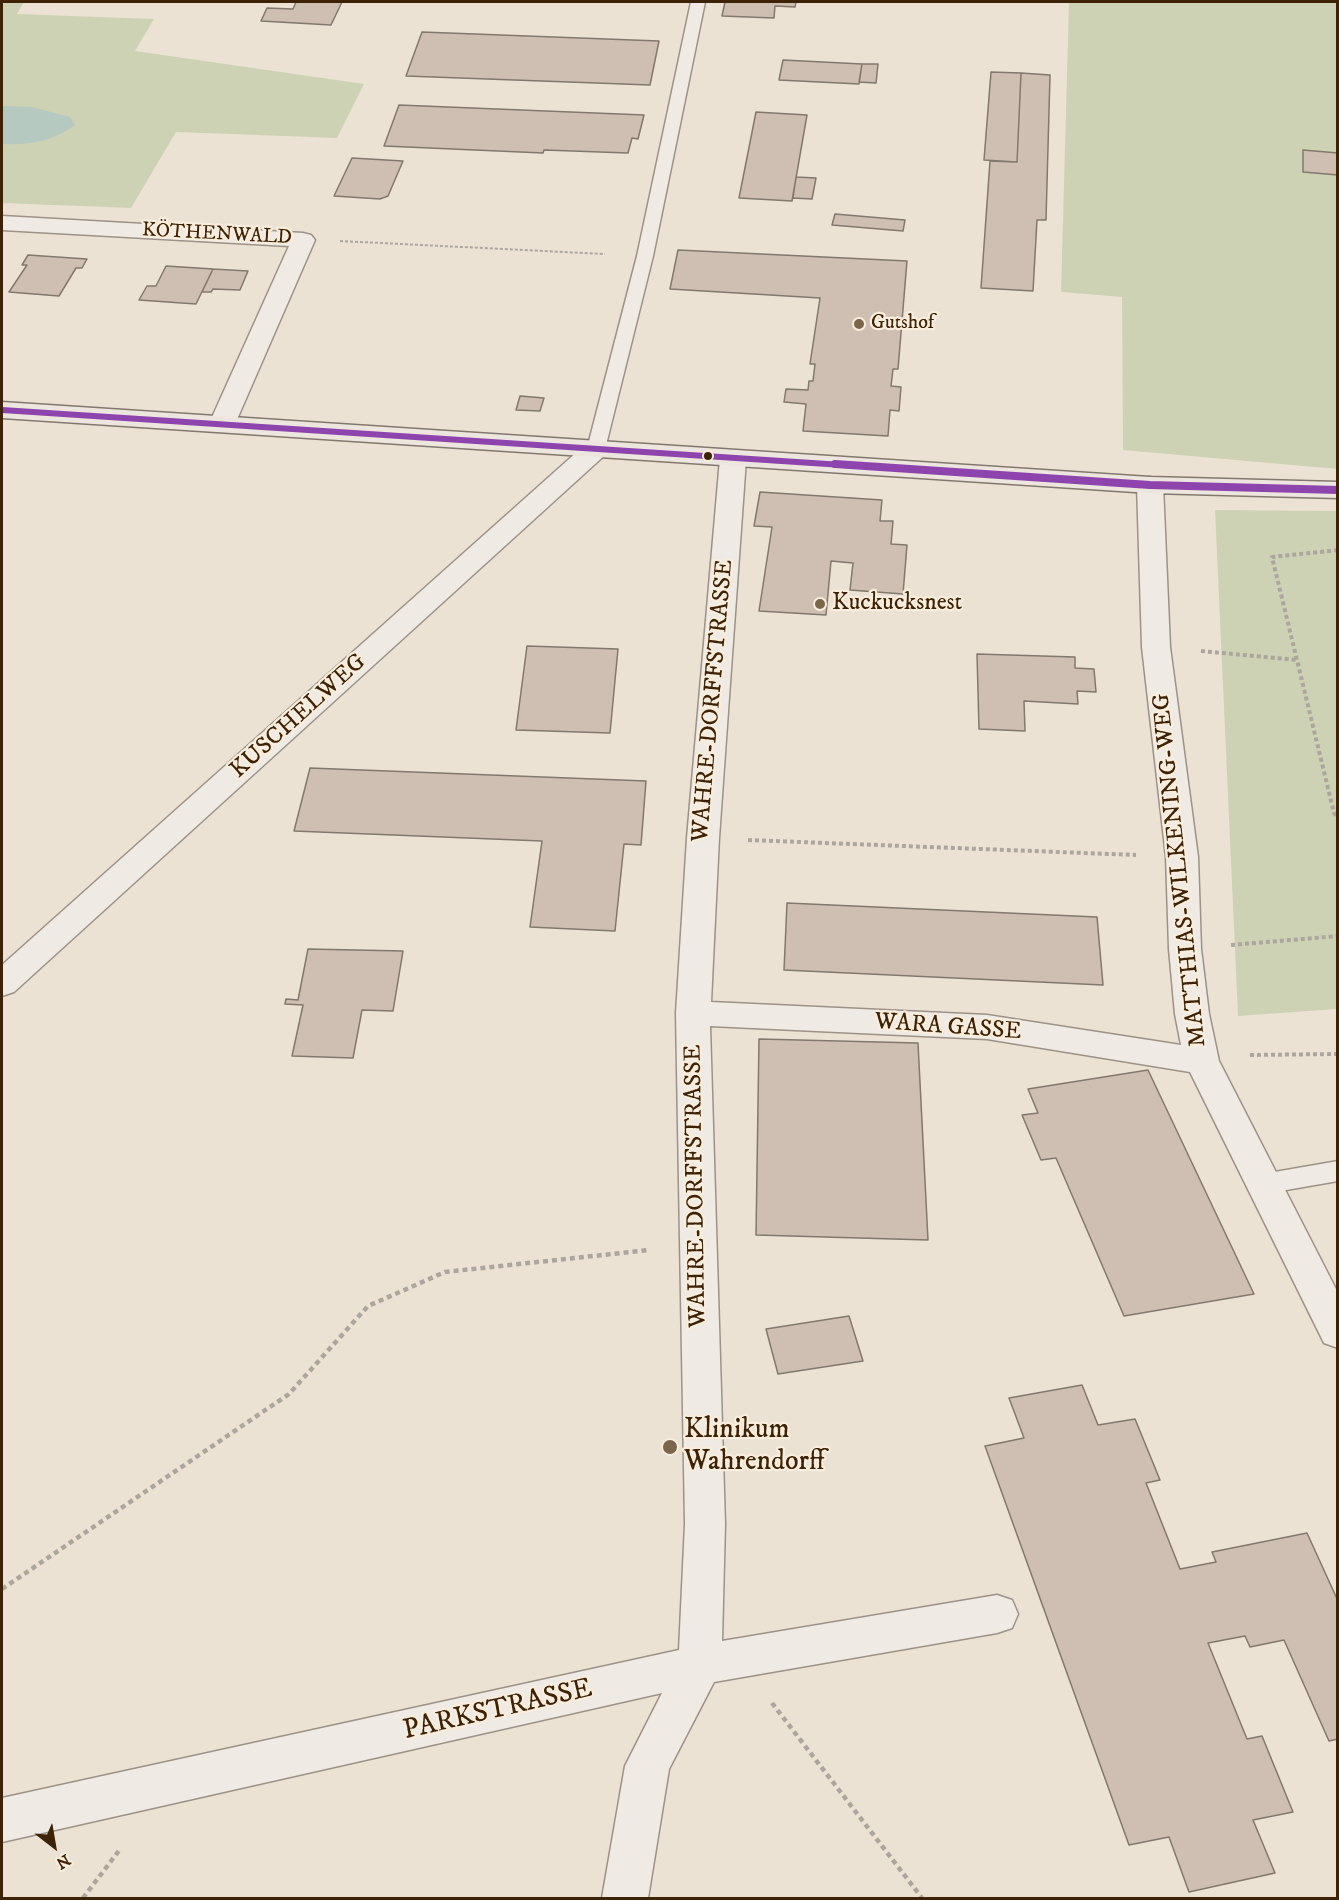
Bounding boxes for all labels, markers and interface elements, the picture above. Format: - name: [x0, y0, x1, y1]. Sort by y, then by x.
- street label: KÖTHENWALD: [141, 219, 293, 251]
- place label: Gutshof: [871, 312, 934, 336]
- marker: Gutshof: [852, 317, 866, 331]
- unlabelled marker: [702, 450, 714, 462]
- street label: WAHRE-DORFFSTRASSE: [687, 558, 741, 844]
- place label: Kuckucksnest: [832, 590, 962, 618]
- marker: Kuckucksnest: [813, 597, 827, 611]
- street label: KUSCHELWEG: [225, 649, 373, 785]
- street label: MATTHIAS-WILKENING-WEG: [1148, 692, 1214, 1048]
- street label: WARA GASSE: [874, 1009, 1022, 1047]
- street label: WAHRE-DORFFSTRASSE: [680, 1044, 714, 1328]
- place label: Klinikum Wahrendorff: [684, 1414, 825, 1480]
- marker: Klinikum Wahrendorff: [661, 1438, 679, 1456]
- street label: PARKSTRASSE: [400, 1673, 596, 1749]
- north arrow: [24, 1816, 84, 1876]
- text: N: [52, 1849, 74, 1873]

